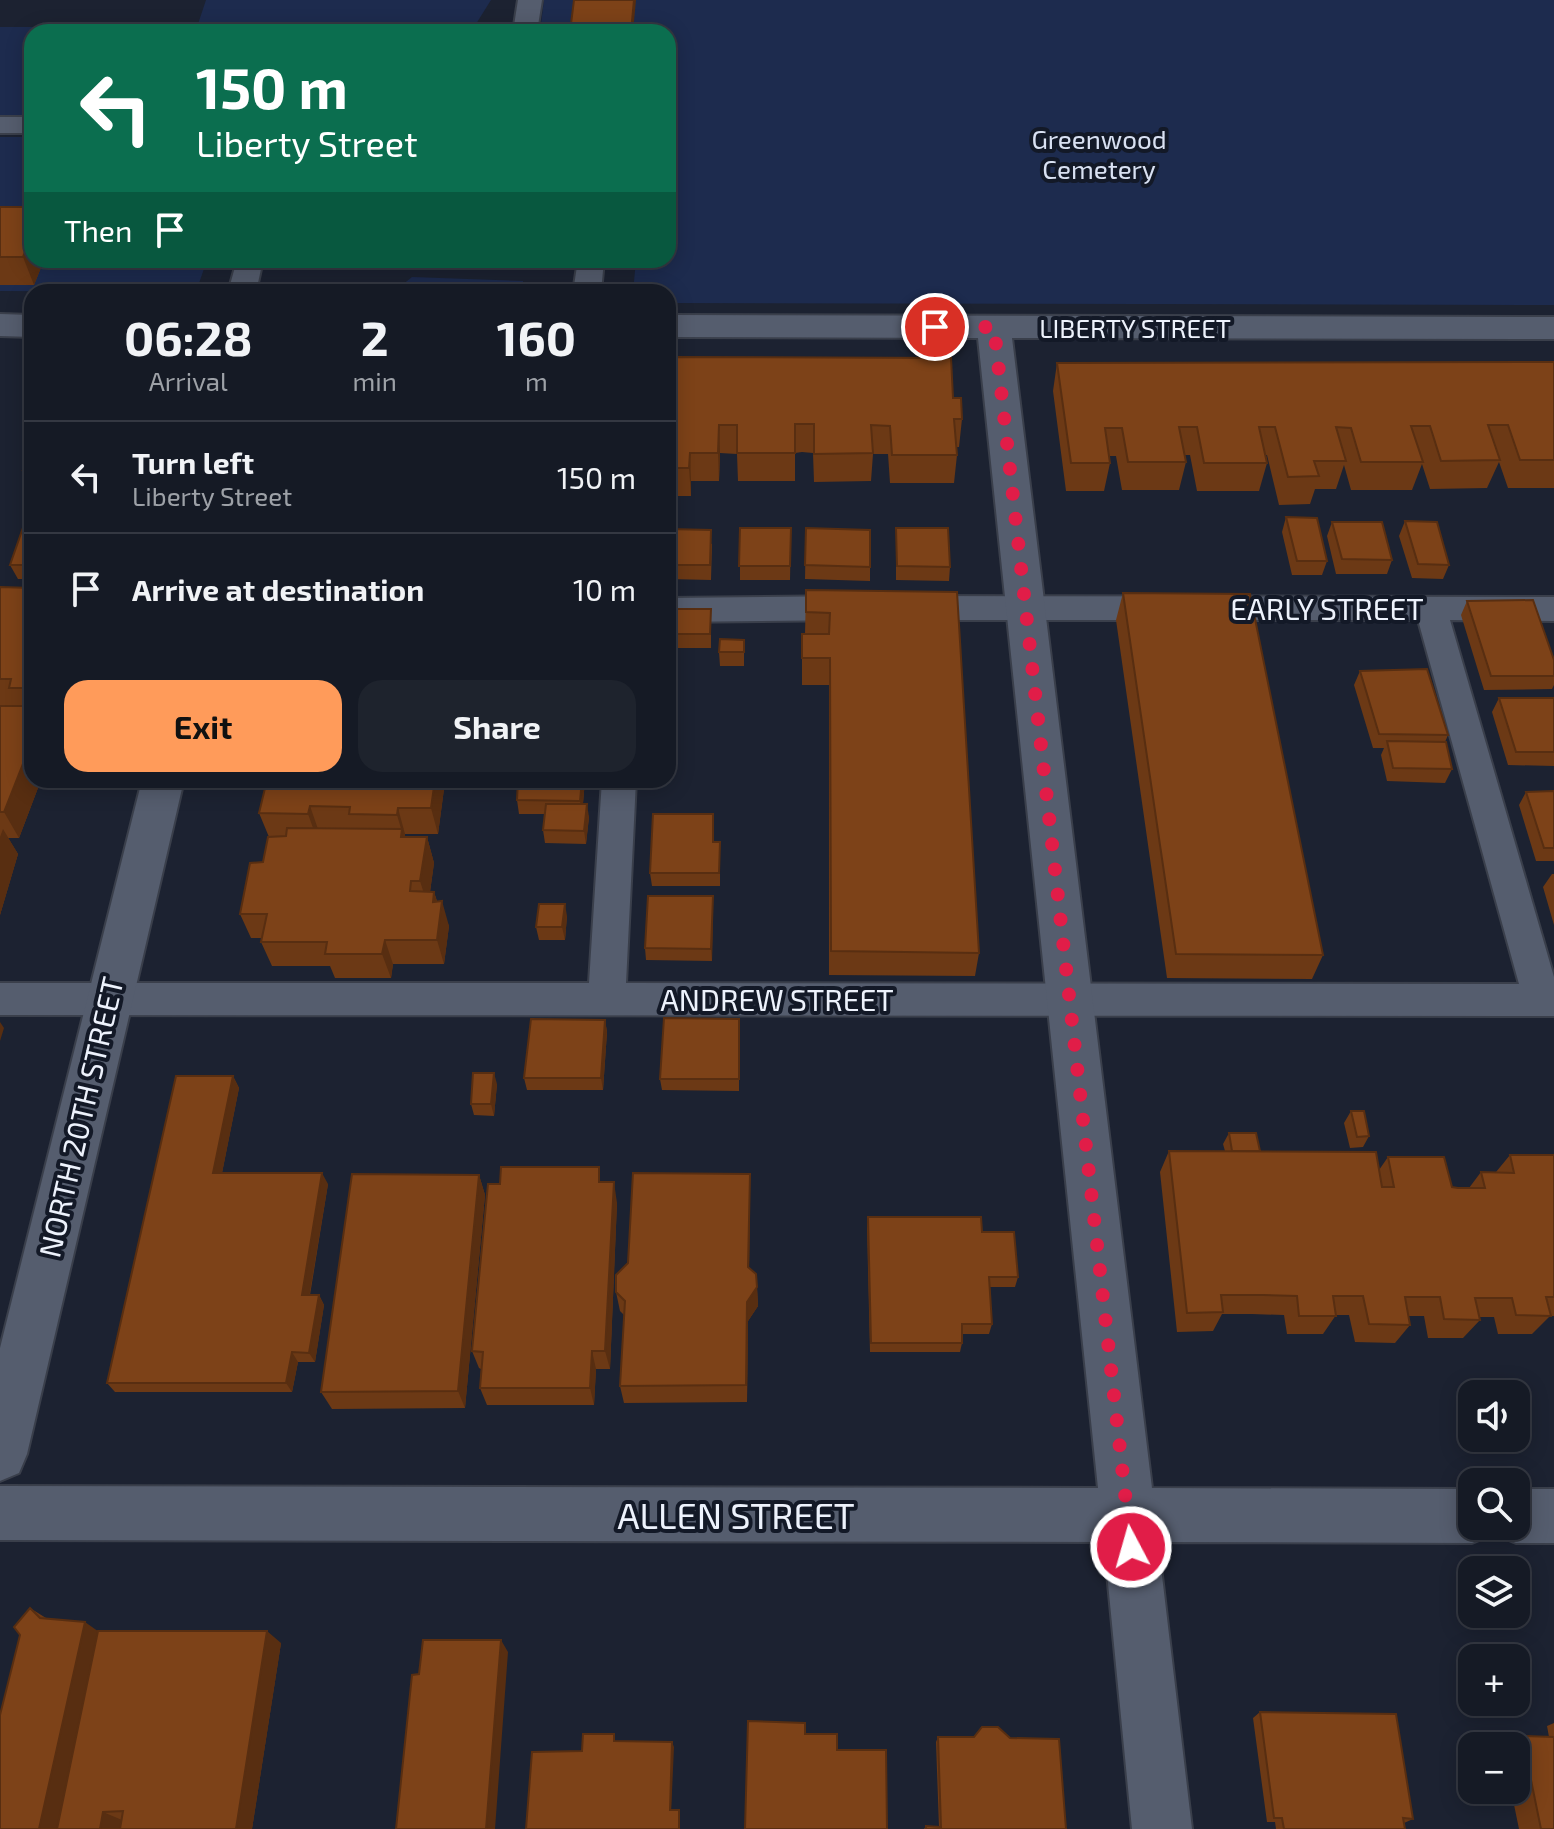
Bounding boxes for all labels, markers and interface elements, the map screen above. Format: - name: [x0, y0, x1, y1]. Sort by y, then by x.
- text: 150 m: [196, 53, 348, 120]
- icon: left: [64, 56, 168, 160]
- text: Liberty Street: [196, 121, 418, 164]
- park label: Greenwood Cemetery: [1031, 123, 1167, 184]
- icon: arrive: [148, 208, 192, 252]
- text: Then: [64, 212, 132, 248]
- pin: [901, 293, 969, 361]
- icon: arrive: [913, 305, 957, 349]
- text: 06:28: [124, 308, 253, 366]
- text: 2: [361, 308, 389, 366]
- text: 160: [497, 308, 576, 366]
- street label: LIBERTY STREET: [1039, 312, 1231, 343]
- text: Arrival: [149, 365, 228, 396]
- text: min: [353, 365, 397, 396]
- text: m: [525, 365, 548, 396]
- text: Turn left: [132, 444, 254, 480]
- icon: left: [64, 455, 108, 499]
- text: 150 m: [557, 459, 636, 495]
- text: Liberty Street: [132, 480, 292, 511]
- icon: arrive: [64, 567, 108, 611]
- text: Arrive at destination: [132, 571, 424, 607]
- text: 10 m: [573, 571, 636, 607]
- street label: EARLY STREET: [1230, 590, 1424, 626]
- button: Exit: [64, 680, 342, 772]
- button: Share: [358, 680, 636, 772]
- street label: NORTH 20TH STREET: [30, 973, 130, 1261]
- street label: ANDREW STREET: [660, 981, 894, 1017]
- map controls: [1458, 1380, 1530, 1804]
- button: sound: [1458, 1380, 1530, 1452]
- button: search: [1458, 1468, 1530, 1540]
- street label: ALLEN STREET: [617, 1493, 855, 1536]
- position arrow: [1089, 1505, 1173, 1589]
- button: layers: [1458, 1556, 1530, 1628]
- button: +: [1458, 1644, 1530, 1716]
- button: −: [1458, 1732, 1530, 1804]

